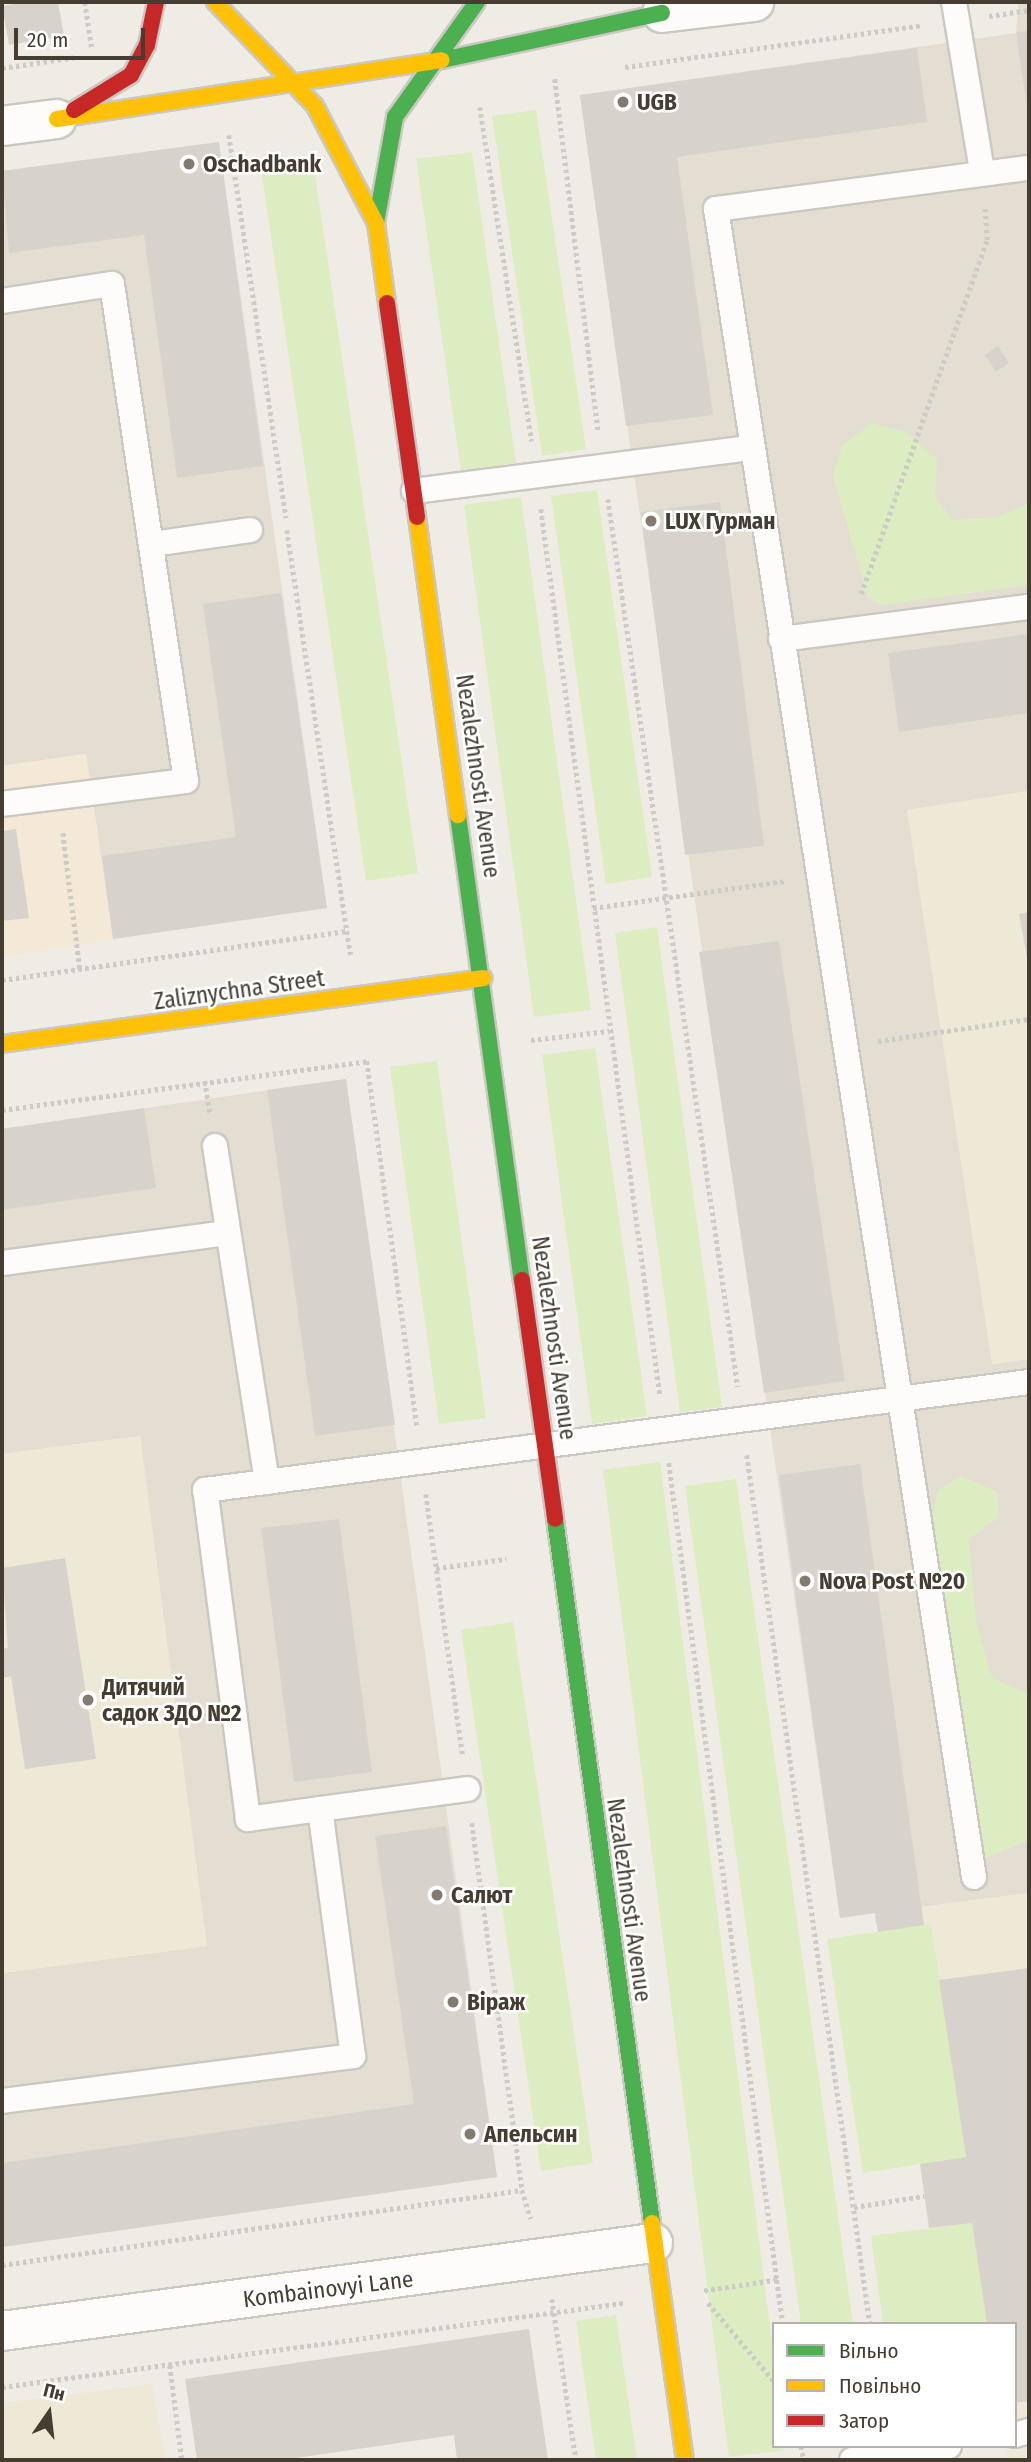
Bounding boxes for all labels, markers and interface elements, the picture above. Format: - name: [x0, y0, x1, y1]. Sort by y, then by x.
- scale bar: [18, 14, 149, 58]
- text: 20 m: [27, 27, 68, 53]
- place label: UGB: [637, 88, 677, 116]
- marker: UGB: [615, 94, 631, 110]
- place label: Oschadbank: [203, 150, 321, 178]
- marker: Oschadbank: [181, 156, 197, 172]
- place label: LUX Гурман: [665, 507, 776, 535]
- marker: LUX Гурман: [643, 513, 659, 529]
- street label: Nezalezhnosti Avenue: [450, 672, 506, 880]
- street label: Zaliznychna Street: [152, 964, 326, 1016]
- street label: Nezalezhnosti Avenue: [526, 1234, 582, 1442]
- place label: Nova Post №20: [819, 1567, 965, 1595]
- marker: Nova Post №20: [797, 1573, 813, 1589]
- place label: Дитячий садок ЗДО №2: [102, 1673, 242, 1727]
- marker: Дитячий садок ЗДО №2: [80, 1692, 96, 1708]
- street label: Nezalezhnosti Avenue: [601, 1796, 657, 2004]
- place label: Салют: [451, 1881, 512, 1909]
- marker: Салют: [429, 1887, 445, 1903]
- place label: Віраж: [467, 1988, 525, 2016]
- marker: Віраж: [445, 1994, 461, 2010]
- place label: Апельсин: [484, 2120, 577, 2148]
- marker: Апельсин: [462, 2126, 478, 2142]
- street label: Kombainovyi Lane: [241, 2265, 415, 2313]
- legend: [772, 2322, 1017, 2448]
- text: Вільно: [839, 2338, 899, 2364]
- text: Повільно: [839, 2373, 921, 2399]
- north arrow: [14, 2378, 84, 2448]
- text: Пн: [41, 2378, 67, 2406]
- text: Затор: [839, 2408, 889, 2434]

